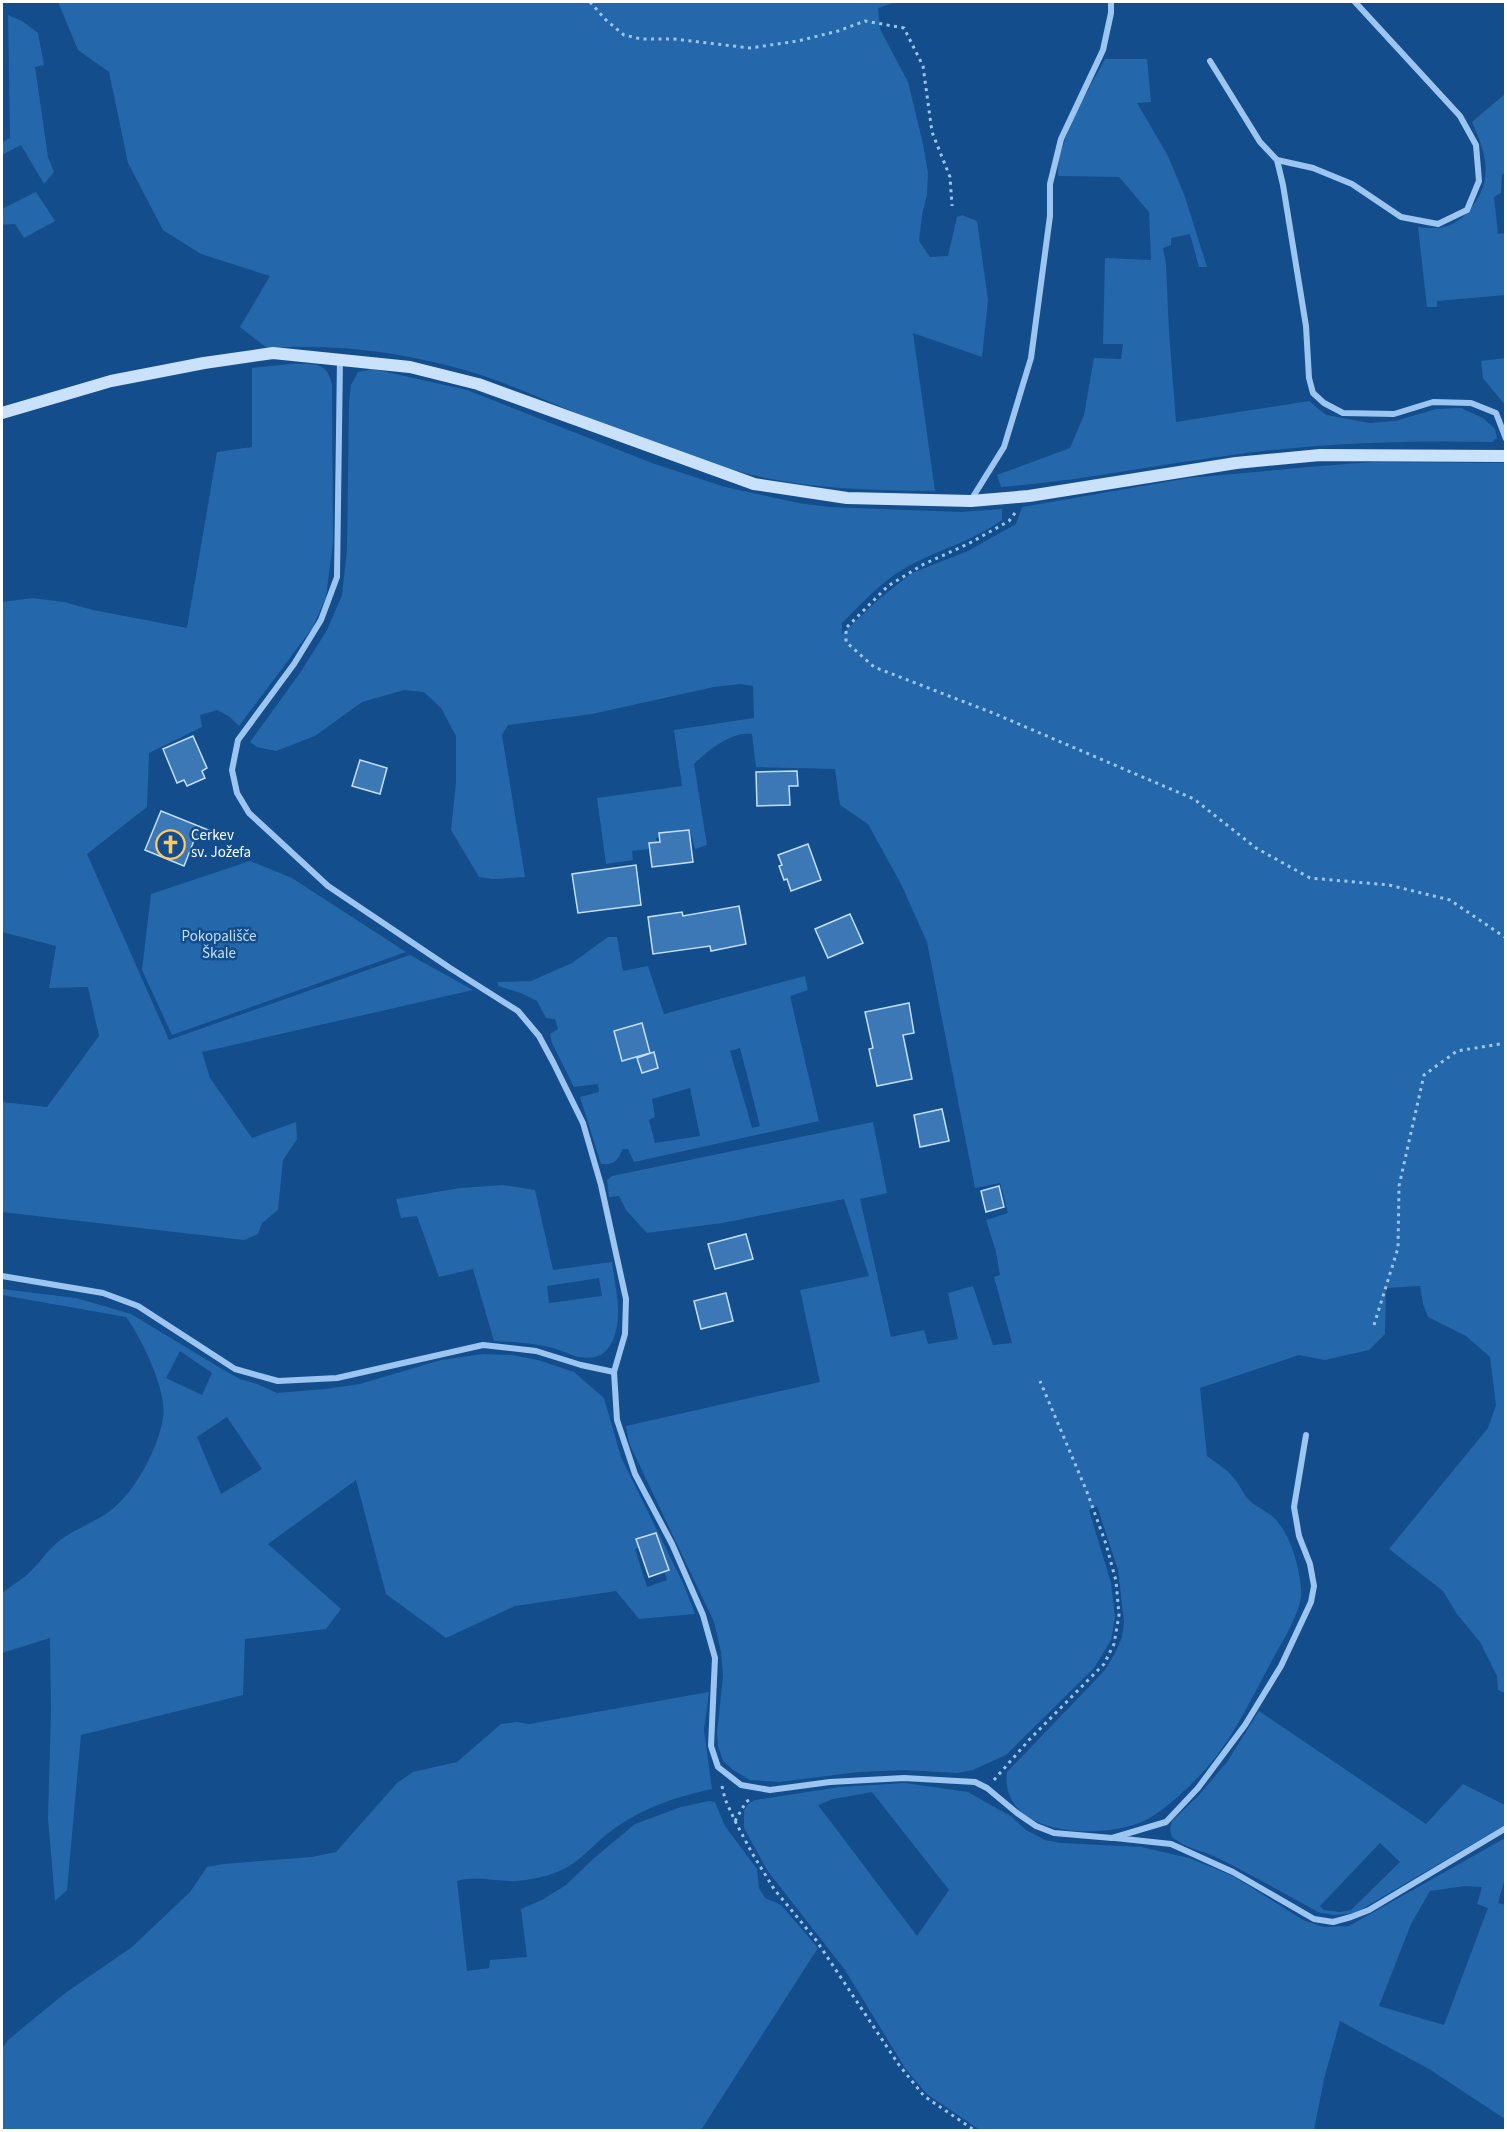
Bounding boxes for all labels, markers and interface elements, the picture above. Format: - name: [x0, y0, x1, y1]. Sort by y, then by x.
- place label: Cerkev sv. Jožefa: [191, 825, 251, 863]
- church icon: Cerkev sv. Jožefa: [154, 828, 186, 860]
- park label: Pokopališče Škale: [182, 926, 257, 964]

